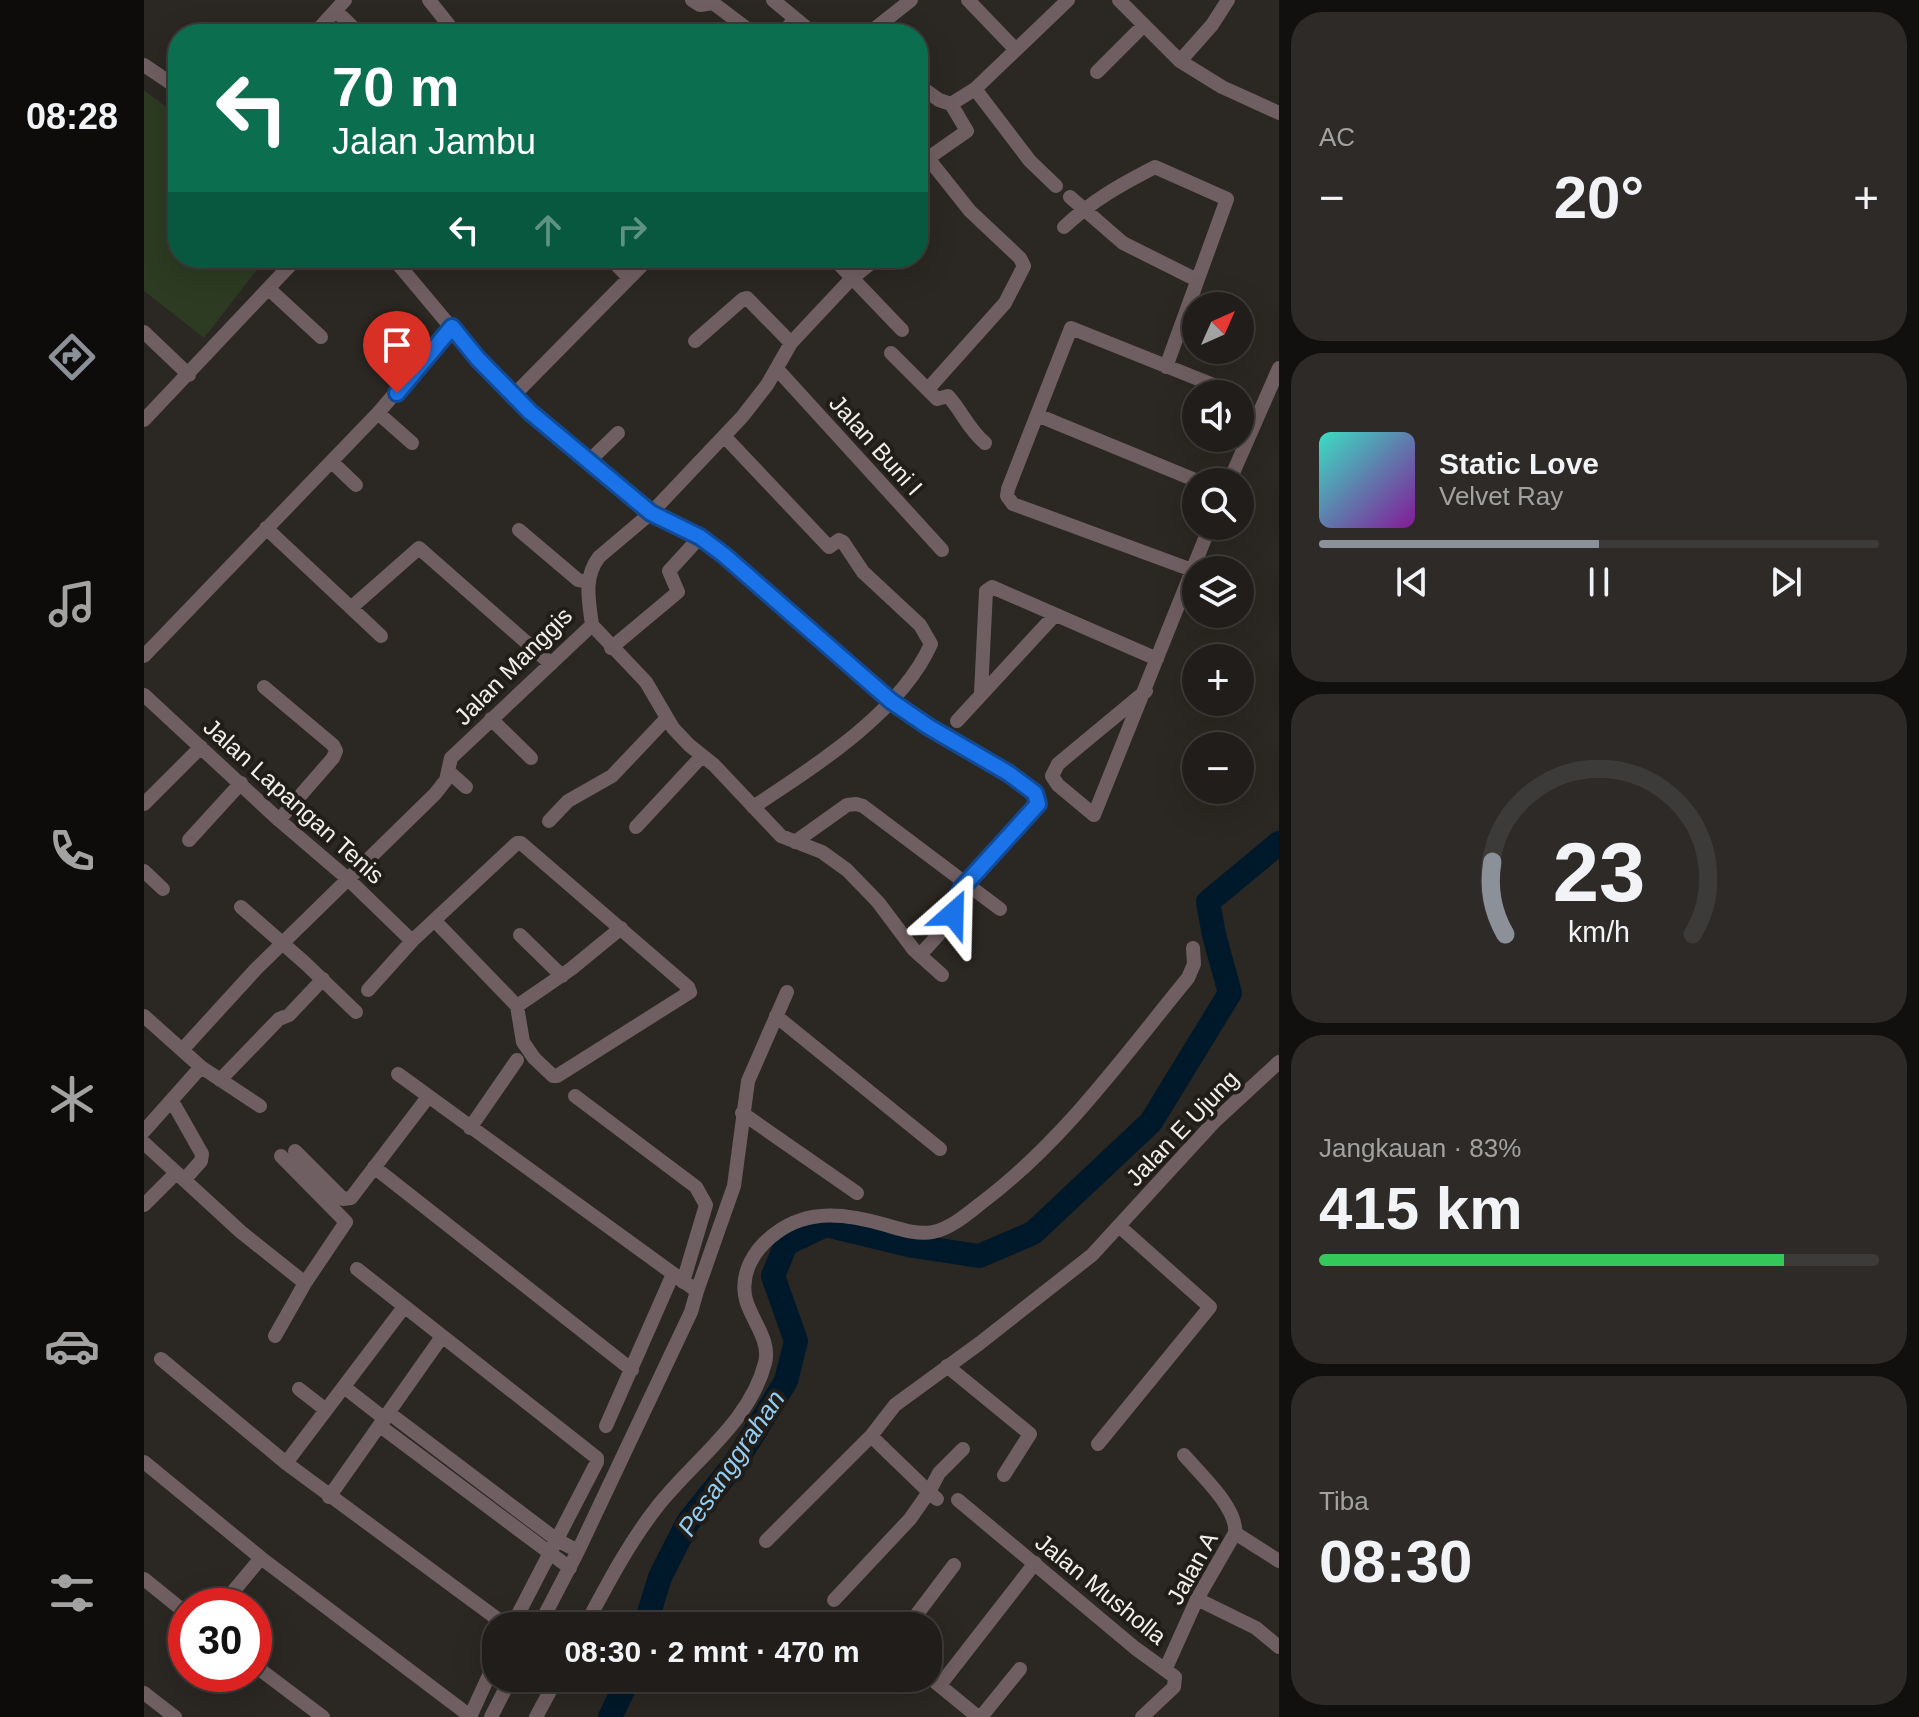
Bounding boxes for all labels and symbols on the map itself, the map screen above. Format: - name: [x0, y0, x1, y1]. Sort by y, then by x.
- north arrow: [1182, 292, 1254, 364]
- pin: [363, 311, 431, 393]
- street label: Jalan Buni I: [824, 389, 928, 501]
- street label: Jalan Manggis: [449, 602, 577, 730]
- street label: Jalan Lapangan Tenis: [198, 713, 390, 889]
- position arrow: [911, 872, 995, 956]
- street label: Jalan E Ujung: [1120, 1065, 1244, 1191]
- water label: Pesanggrahan: [671, 1385, 791, 1541]
- street label: Jalan A: [1161, 1527, 1223, 1609]
- street label: Jalan Musholla: [1030, 1528, 1172, 1650]
- speed limit sign: 30: [168, 1588, 272, 1692]

